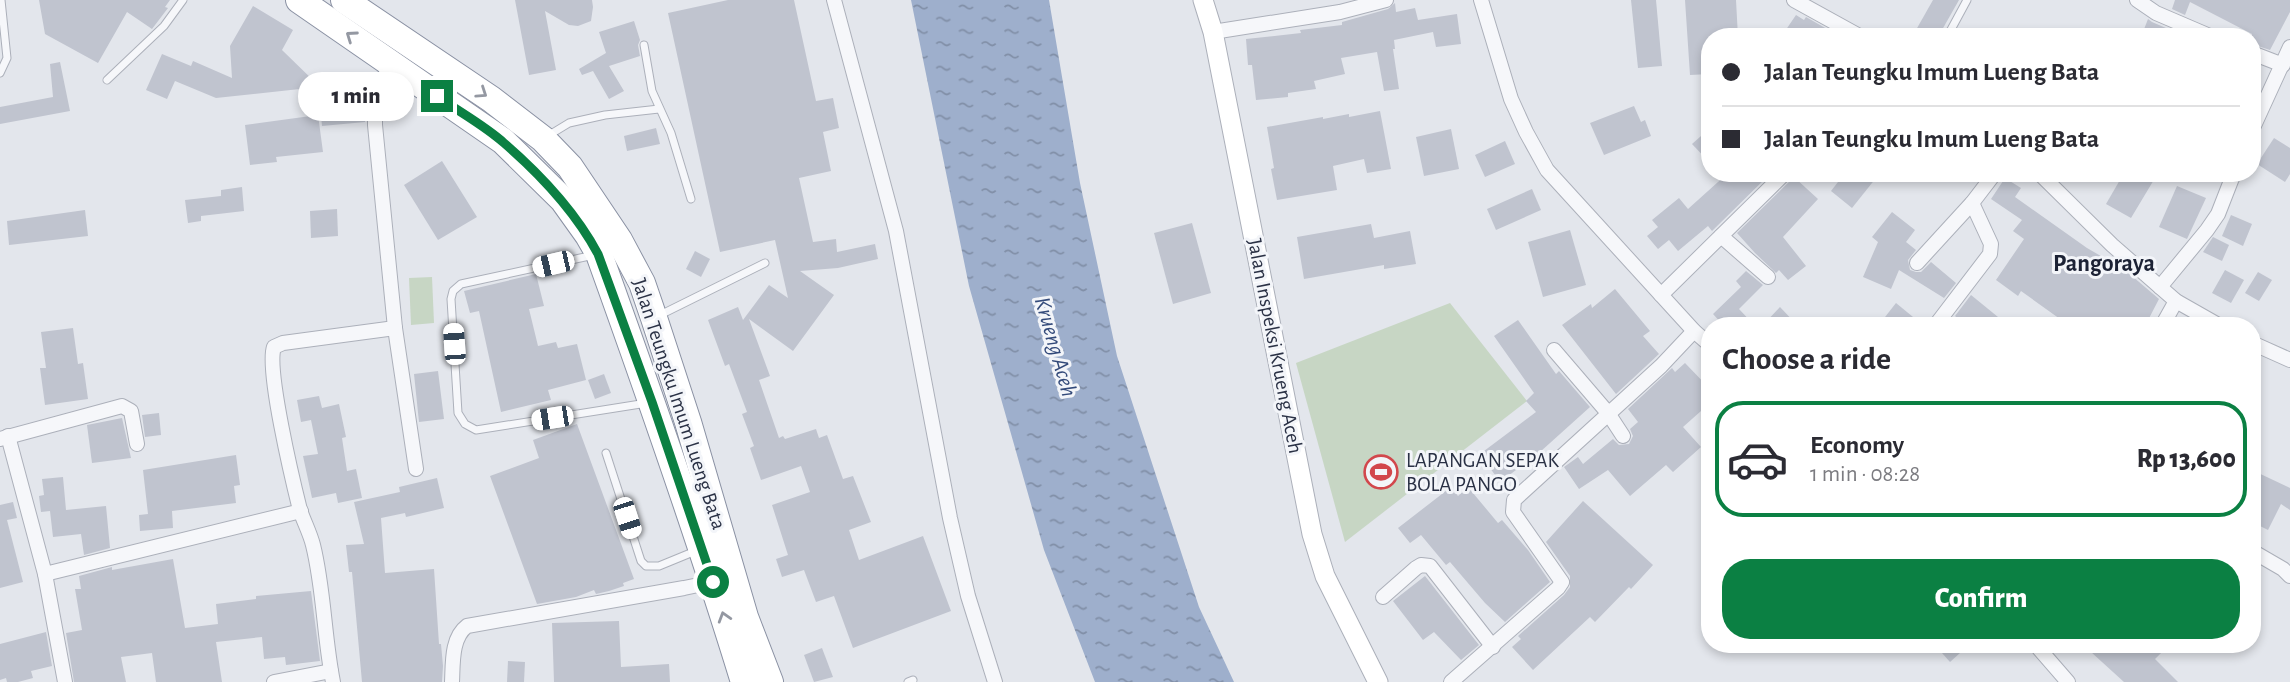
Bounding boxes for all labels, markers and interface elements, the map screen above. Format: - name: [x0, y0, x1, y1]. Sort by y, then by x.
- one-way arrow: [346, 32, 359, 44]
- text: Jalan Teungku Imum Lueng Bata: [1764, 59, 2099, 85]
- callout: 1 min: [297, 72, 412, 120]
- route end: [421, 80, 453, 112]
- text: 1 min: [332, 85, 380, 108]
- one-way arrow: [474, 85, 487, 97]
- text: Jalan Teungku Imum Lueng Bata: [1764, 126, 2099, 152]
- street label: Jalan Inspeksi Krueng Aceh: [1244, 237, 1306, 455]
- car: [531, 249, 576, 279]
- district label: Pangoraya: [2053, 252, 2155, 276]
- street label: Jalan Teungku Imum Lueng Bata: [628, 276, 730, 532]
- water label: Krueng Aceh: [1030, 294, 1080, 400]
- car: [443, 322, 466, 366]
- text: Choose a ride: [1722, 343, 1891, 375]
- car: [530, 404, 575, 432]
- icon: car: [1726, 428, 1789, 491]
- text: Economy: [1810, 432, 1904, 458]
- text: Rp 13,600: [2137, 446, 2236, 472]
- place label: LAPANGAN SEPAK BOLA PANGO: [1406, 450, 1559, 495]
- sports icon: LAPANGAN SEPAK BOLA PANGO: [1362, 453, 1400, 491]
- text: 1 min · 08:28: [1810, 463, 1920, 486]
- car: [611, 495, 644, 541]
- button: Confirm: [1722, 559, 2240, 639]
- route start: [697, 566, 729, 598]
- one-way arrow: [717, 611, 732, 623]

